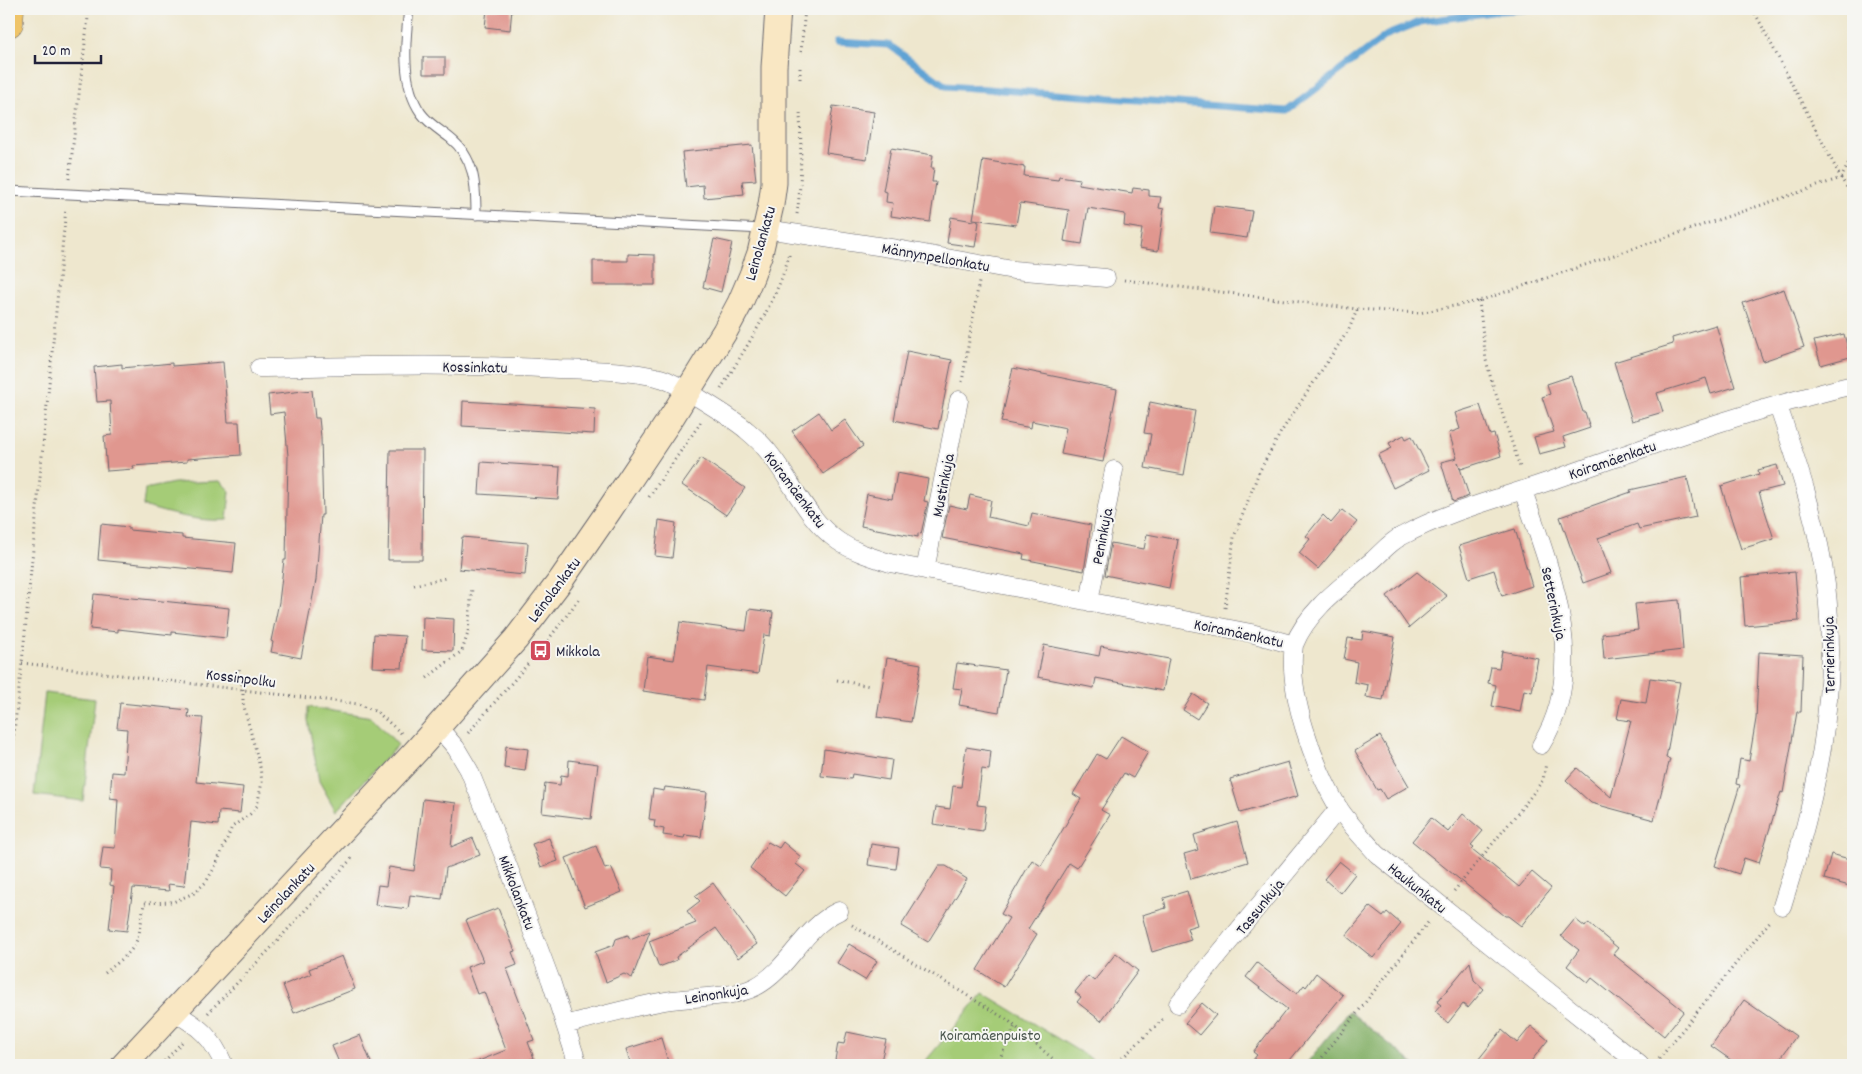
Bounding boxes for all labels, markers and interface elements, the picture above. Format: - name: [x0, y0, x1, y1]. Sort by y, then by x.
- scale bar: [35, 32, 101, 64]
- text: 20 m: [42, 41, 70, 63]
- street label: Leinolankatu: [740, 204, 783, 284]
- street label: Männynpellonkatu: [880, 238, 992, 279]
- street label: Kossinkatu: [442, 356, 508, 381]
- street label: Koiramäenkatu: [1566, 436, 1660, 487]
- street label: Koiramäenkatu: [757, 447, 831, 534]
- street label: Mustinkuja: [927, 451, 962, 519]
- street label: Peninkuja: [1087, 506, 1120, 567]
- street label: Leinolankatu: [523, 553, 587, 628]
- street label: Setterinkuja: [1534, 565, 1572, 643]
- street label: Koiramäenkatu: [1192, 614, 1286, 655]
- street label: Terrierinkuja: [1818, 616, 1843, 694]
- bus stop icon: Mikkola: [528, 638, 552, 662]
- place label: Mikkola: [556, 641, 600, 664]
- street label: Kossinpolku: [205, 664, 277, 695]
- street label: Mikkolankatu: [491, 852, 540, 934]
- street label: Leinolankatu: [252, 858, 321, 930]
- street label: Haukunkatu: [1382, 858, 1451, 920]
- street label: Tassunkuja: [1231, 874, 1291, 941]
- street label: Leinonkuja: [683, 979, 750, 1012]
- park label: Koiramäenpuisto: [939, 1025, 1041, 1048]

